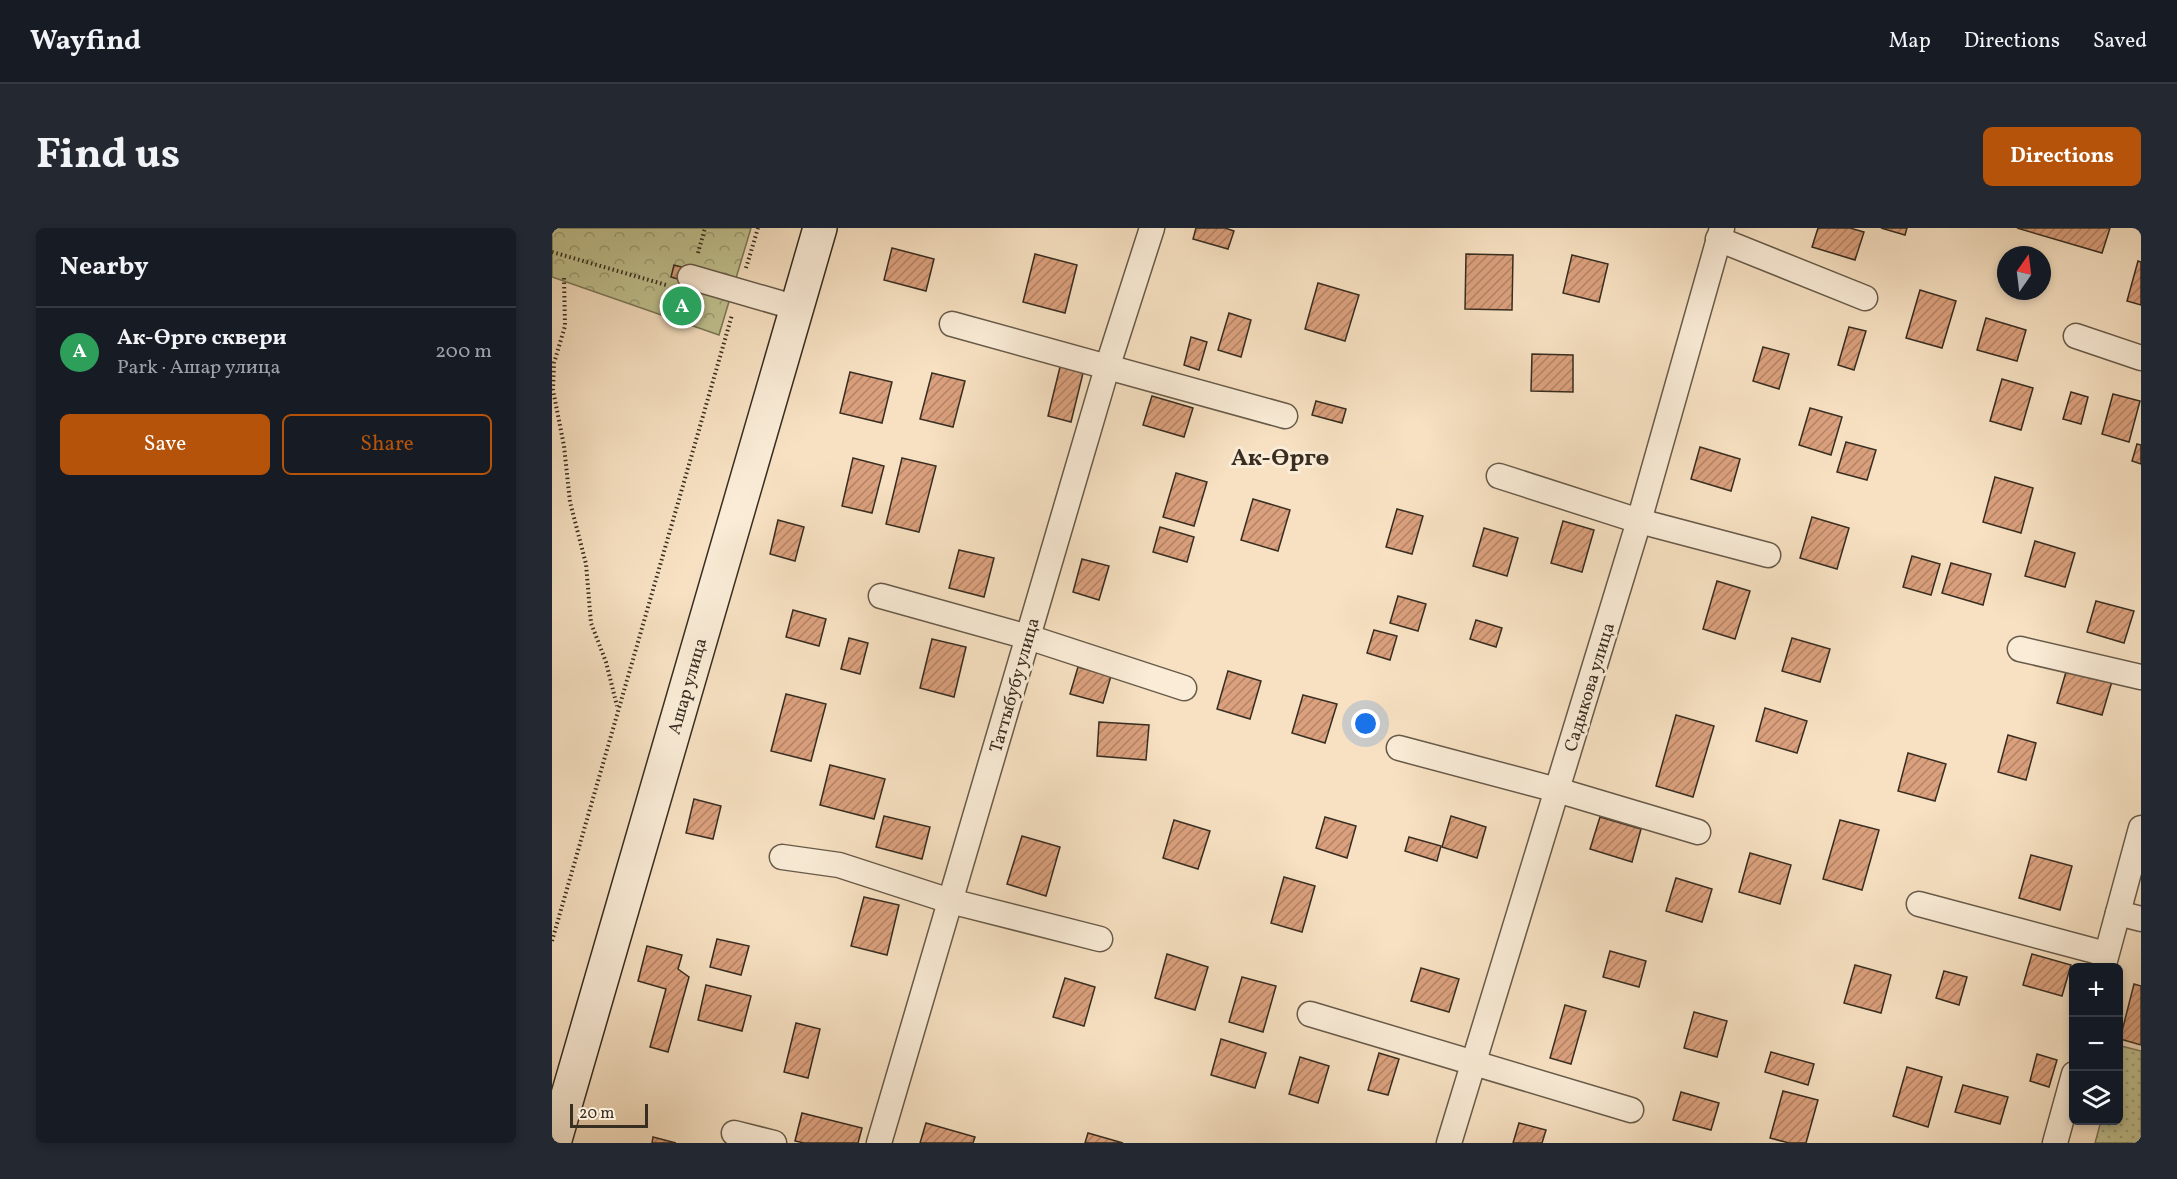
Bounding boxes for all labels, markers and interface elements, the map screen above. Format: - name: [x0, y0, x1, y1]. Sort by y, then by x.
- text: Wayfind: [30, 22, 141, 61]
- text: Map: [1889, 27, 1931, 56]
- text: Directions: [1964, 27, 2060, 56]
- text: Saved: [2093, 27, 2147, 56]
- text: Find us: [36, 127, 180, 186]
- button: Directions: [1983, 127, 2141, 186]
- north arrow: [1997, 246, 2051, 300]
- text: Nearby: [60, 249, 149, 285]
- pin: A: [662, 284, 702, 328]
- text: Ак-Өргө сквери: [117, 323, 287, 354]
- text: A: [72, 338, 87, 366]
- text: 200 m: [435, 338, 492, 366]
- text: Park · Ашар улица: [117, 354, 280, 382]
- button: Save: [60, 414, 270, 475]
- button: Share: [282, 414, 492, 475]
- district label: Ак-Өргө: [1231, 442, 1329, 476]
- street label: Таттыбубу улица: [984, 615, 1047, 756]
- street label: Садыкова улица: [1559, 620, 1622, 755]
- street label: Ашар улица: [663, 635, 714, 738]
- your location: [1351, 709, 1380, 738]
- map controls: [2069, 963, 2123, 1125]
- button: +: [2069, 963, 2123, 1017]
- button: −: [2069, 1017, 2123, 1071]
- button: layers: [2069, 1071, 2123, 1125]
- scale bar: [570, 1101, 648, 1128]
- text: 20 m: [579, 1103, 614, 1125]

